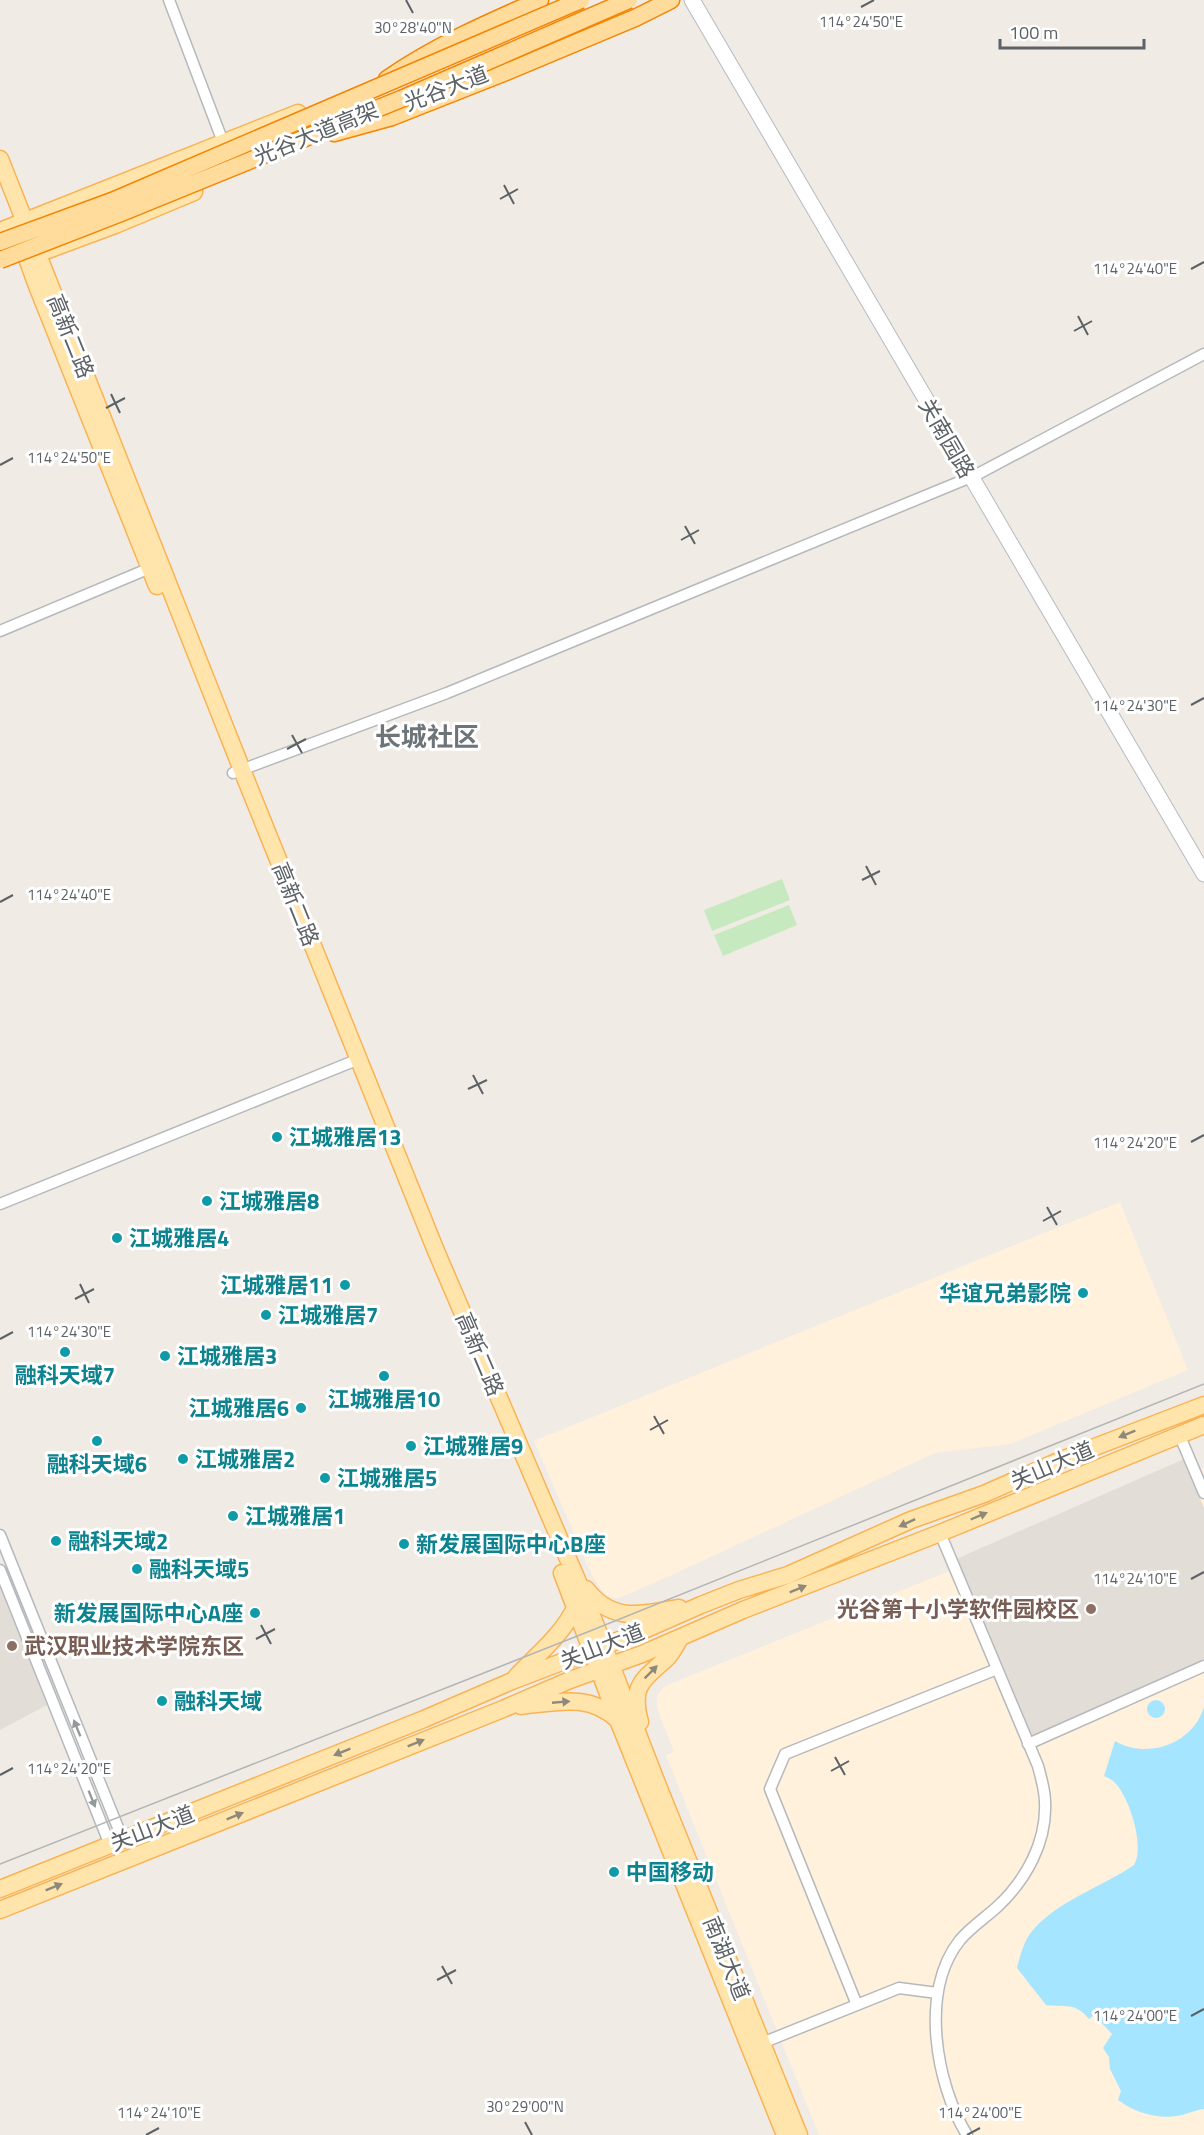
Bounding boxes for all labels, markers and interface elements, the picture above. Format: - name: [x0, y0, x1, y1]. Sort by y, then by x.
- text: 114°24'50"E: [819, 10, 903, 33]
- scale bar: [1000, 12, 1144, 50]
- text: 30°28'40"N: [374, 16, 452, 39]
- text: 100 m: [1009, 19, 1058, 46]
- street label: 光谷大道: [399, 56, 493, 120]
- street label: 光谷大道高架: [248, 93, 384, 173]
- text: 114°24'40"E: [1093, 257, 1177, 280]
- street label: 高新二路: [39, 289, 103, 383]
- street label: 关南园路: [910, 391, 984, 485]
- text: 114°24'50"E: [27, 446, 111, 469]
- text: 114°24'30"E: [1093, 694, 1177, 717]
- district label: 长城社区: [375, 717, 479, 756]
- street label: 高新二路: [264, 857, 328, 951]
- text: 114°24'40"E: [27, 883, 111, 906]
- place label: 江城雅居13: [289, 1120, 402, 1154]
- marker: 江城雅居13: [270, 1130, 284, 1144]
- text: 114°24'20"E: [1093, 1131, 1177, 1154]
- place label: 江城雅居8: [219, 1184, 319, 1218]
- marker: 江城雅居8: [200, 1194, 214, 1208]
- place label: 江城雅居4: [129, 1221, 229, 1255]
- marker: 江城雅居4: [110, 1231, 124, 1245]
- place label: 江城雅居11: [220, 1268, 333, 1302]
- place label: 华谊兄弟影院: [939, 1276, 1071, 1310]
- marker: 江城雅居11: [338, 1278, 352, 1292]
- marker: 华谊兄弟影院: [1076, 1286, 1090, 1300]
- place label: 江城雅居7: [278, 1298, 378, 1332]
- street label: 高新二路: [447, 1307, 513, 1401]
- marker: 江城雅居7: [259, 1308, 273, 1322]
- text: 114°24'30"E: [27, 1320, 111, 1343]
- place label: 江城雅居3: [177, 1339, 277, 1373]
- marker: 融科天域7: [58, 1345, 72, 1359]
- marker: 江城雅居3: [158, 1349, 172, 1363]
- place label: 融科天域7: [15, 1358, 115, 1392]
- marker: 江城雅居10: [377, 1369, 391, 1383]
- place label: 江城雅居10: [328, 1382, 440, 1416]
- place label: 江城雅居6: [189, 1391, 289, 1425]
- marker: 江城雅居6: [294, 1401, 308, 1415]
- place label: 江城雅居9: [423, 1429, 523, 1463]
- one-way arrow: [1118, 1430, 1136, 1439]
- street label: 关山大道: [1005, 1432, 1099, 1498]
- marker: 融科天域6: [90, 1434, 104, 1448]
- marker: 江城雅居9: [404, 1439, 418, 1453]
- place label: 江城雅居2: [195, 1442, 295, 1476]
- place label: 融科天域6: [47, 1447, 147, 1481]
- marker: 江城雅居2: [176, 1452, 190, 1466]
- place label: 江城雅居5: [337, 1461, 437, 1495]
- marker: 江城雅居5: [318, 1471, 332, 1485]
- place label: 江城雅居1: [245, 1499, 345, 1533]
- marker: 江城雅居1: [226, 1509, 240, 1523]
- one-way arrow: [970, 1511, 988, 1521]
- one-way arrow: [899, 1518, 916, 1527]
- place label: 融科天域2: [68, 1524, 168, 1558]
- place label: 新发展国际中心B座: [416, 1527, 605, 1561]
- marker: 融科天域2: [49, 1534, 63, 1548]
- marker: 新发展国际中心B座: [397, 1537, 411, 1551]
- place label: 融科天域5: [149, 1552, 249, 1586]
- marker: 融科天域5: [130, 1562, 144, 1576]
- text: 114°24'10"E: [1093, 1567, 1177, 1590]
- one-way arrow: [789, 1584, 807, 1594]
- place label: 光谷第十小学软件园校区: [837, 1592, 1079, 1626]
- place label: 新发展国际中心A座: [54, 1596, 243, 1630]
- marker: 光谷第十小学软件园校区: [1084, 1602, 1098, 1616]
- marker: 新发展国际中心A座: [248, 1606, 262, 1620]
- street label: 关山大道: [555, 1614, 649, 1678]
- place label: 武汉职业技术学院东区: [24, 1629, 244, 1663]
- marker: 武汉职业技术学院东区: [5, 1639, 19, 1653]
- one-way arrow: [644, 1665, 658, 1680]
- place label: 融科天域: [174, 1684, 262, 1718]
- marker: 融科天域: [155, 1694, 169, 1708]
- one-way arrow: [551, 1697, 570, 1707]
- one-way arrow: [72, 1718, 82, 1736]
- one-way arrow: [408, 1738, 426, 1748]
- one-way arrow: [332, 1747, 350, 1757]
- text: 114°24'20"E: [27, 1757, 111, 1780]
- one-way arrow: [87, 1791, 97, 1809]
- street label: 关山大道: [105, 1796, 199, 1860]
- one-way arrow: [227, 1811, 245, 1821]
- place label: 中国移动: [626, 1855, 714, 1889]
- marker: 中国移动: [607, 1865, 621, 1879]
- one-way arrow: [45, 1882, 63, 1891]
- street label: 南湖大道: [695, 1911, 759, 2005]
- text: 114°24'00"E: [1093, 2004, 1177, 2027]
- text: 30°29'00"N: [486, 2095, 564, 2118]
- text: 114°24'10"E: [117, 2101, 201, 2124]
- text: 114°24'00"E: [938, 2101, 1022, 2124]

